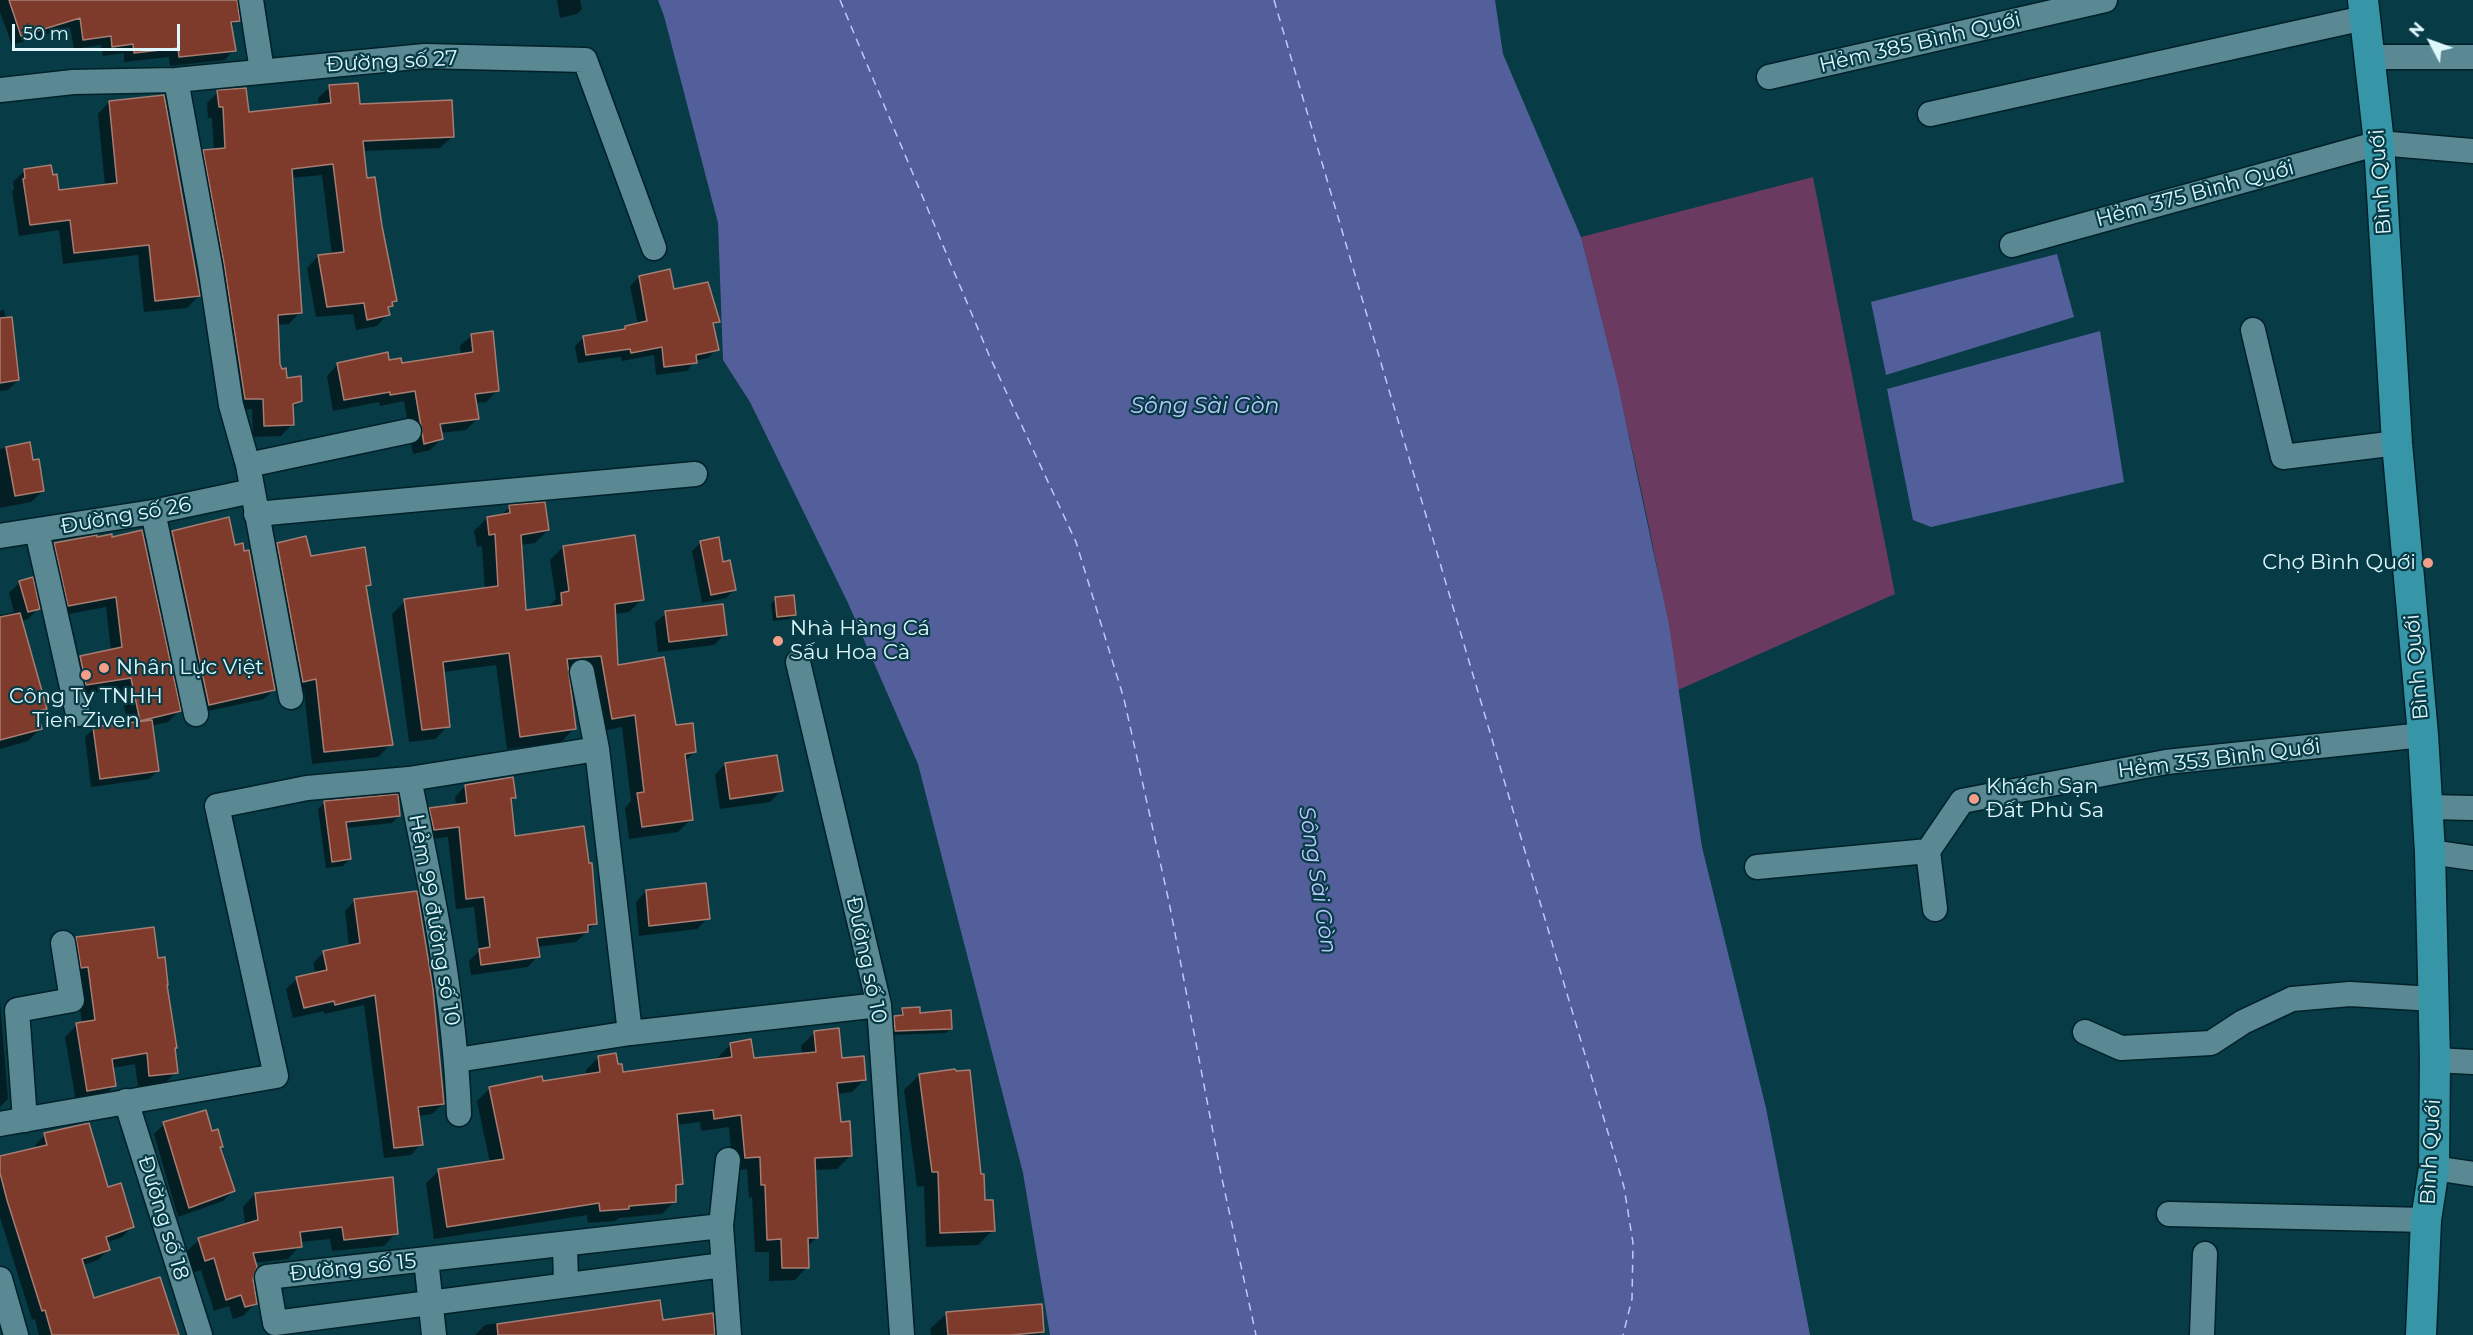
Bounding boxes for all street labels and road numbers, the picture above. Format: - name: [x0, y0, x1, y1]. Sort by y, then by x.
- street label: Hẻm 385 Bình Quới: [1817, 8, 2023, 78]
- street label: Đường số 27: [326, 46, 458, 78]
- street label: Bình Quới: [2365, 128, 2397, 236]
- street label: Hẻm 375 Bình Quới: [2093, 155, 2297, 233]
- street label: Đường số 26: [59, 492, 193, 540]
- street label: Bình Quới: [2400, 613, 2434, 721]
- street label: Hẻm 353 Bình Quới: [2116, 734, 2322, 784]
- street label: Hẻm 99 đường số 10: [403, 812, 465, 1028]
- street label: Đường số 10: [840, 894, 892, 1026]
- street label: Bình Quới: [2416, 1098, 2446, 1206]
- street label: Đường số 18: [132, 1153, 194, 1283]
- street label: Đường số 15: [289, 1249, 417, 1287]

